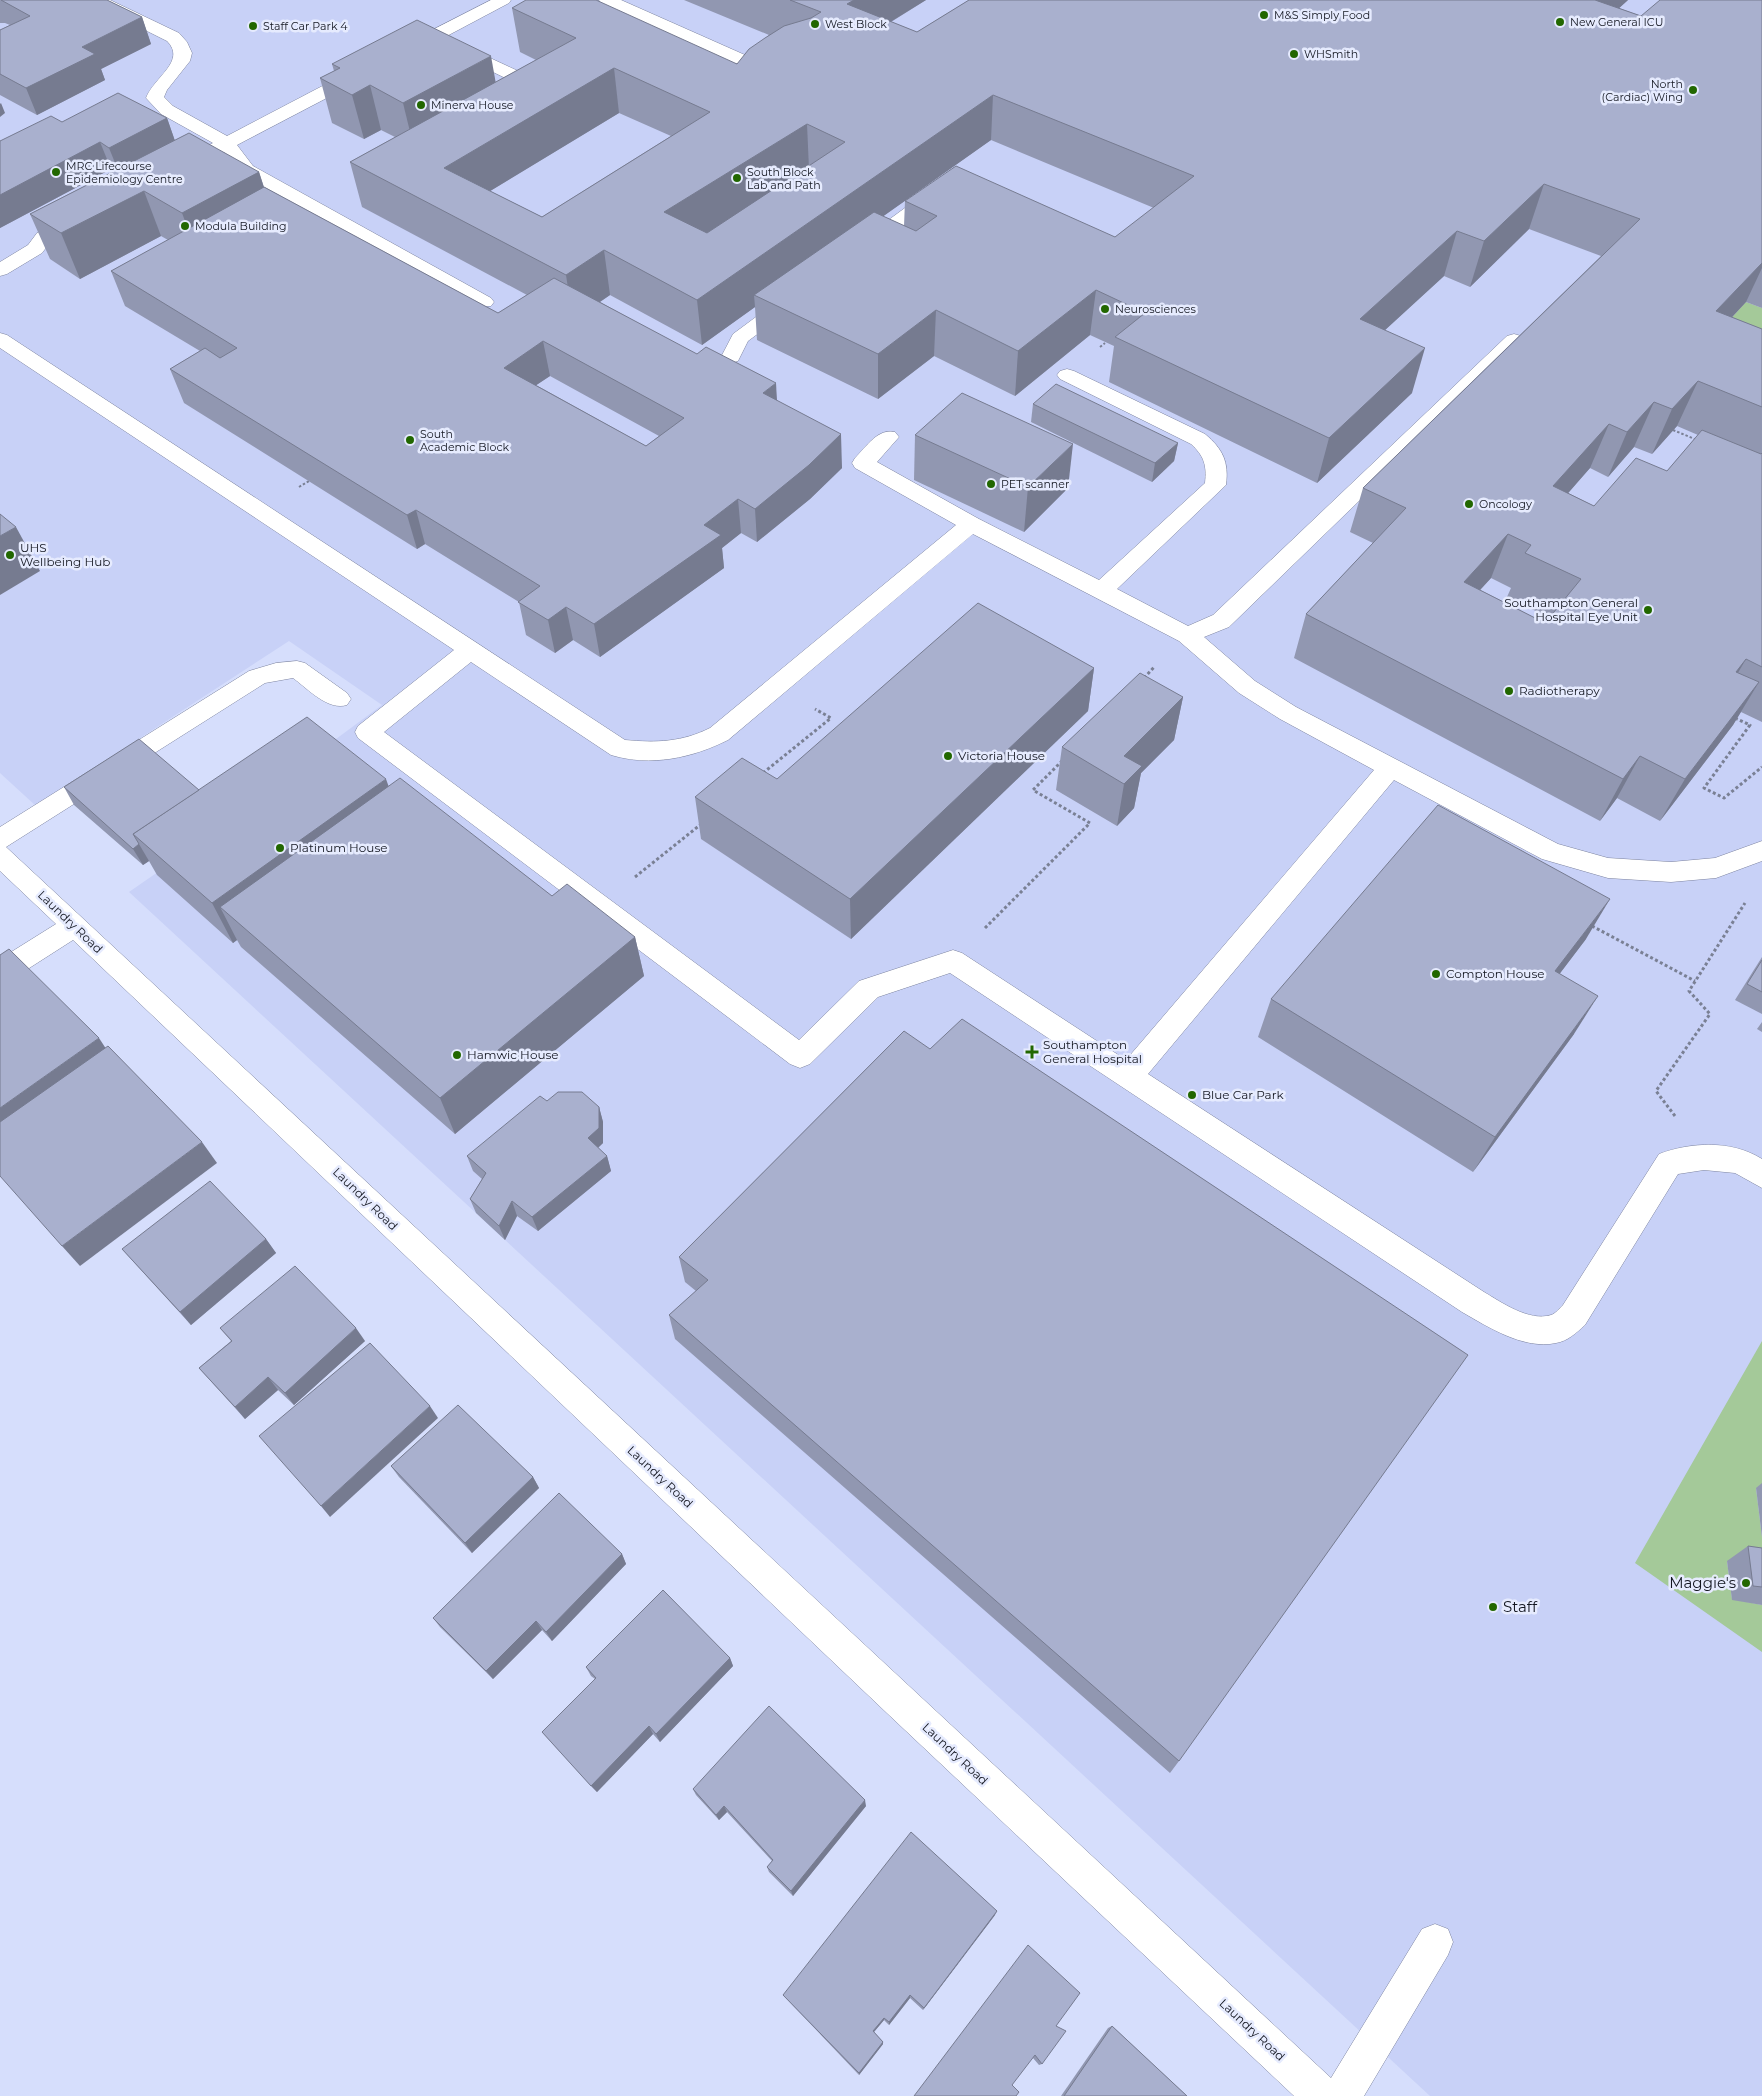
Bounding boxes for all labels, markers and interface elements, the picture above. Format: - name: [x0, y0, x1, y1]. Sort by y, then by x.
- place label: M&S Simply Food: [1274, 8, 1370, 22]
- marker: M&S Simply Food: [1258, 9, 1270, 21]
- place label: New General ICU: [1570, 15, 1663, 29]
- marker: New General ICU: [1554, 16, 1566, 28]
- place label: West Block: [825, 17, 887, 31]
- marker: West Block: [809, 18, 821, 30]
- place label: Staff Car Park 4: [263, 19, 348, 33]
- marker: Staff Car Park 4: [247, 20, 259, 32]
- place label: WHSmith: [1304, 47, 1358, 61]
- marker: WHSmith: [1288, 48, 1300, 60]
- place label: North (Cardiac) Wing: [1602, 77, 1683, 104]
- marker: North (Cardiac) Wing: [1687, 84, 1699, 96]
- place label: Minerva House: [431, 98, 514, 112]
- marker: Minerva House: [415, 99, 427, 111]
- place label: MRC Lifecourse Epidemiology Centre: [66, 159, 183, 186]
- place label: South Block Lab and Path: [747, 165, 821, 192]
- marker: MRC Lifecourse Epidemiology Centre: [50, 166, 62, 178]
- marker: South Block Lab and Path: [731, 172, 743, 184]
- place label: Modula Building: [195, 219, 287, 233]
- marker: Modula Building: [179, 220, 191, 232]
- place label: Neurosciences: [1115, 302, 1196, 316]
- marker: Neurosciences: [1099, 303, 1111, 315]
- place label: South Academic Block: [420, 427, 510, 454]
- marker: South Academic Block: [404, 434, 416, 446]
- place label: PET scanner: [1001, 477, 1069, 491]
- marker: PET scanner: [985, 478, 997, 490]
- place label: Oncology: [1479, 497, 1532, 511]
- marker: Oncology: [1463, 498, 1475, 510]
- place label: UHS Wellbeing Hub: [20, 540, 110, 569]
- marker: UHS Wellbeing Hub: [4, 549, 16, 561]
- place label: Southampton General Hospital Eye Unit: [1504, 595, 1638, 624]
- marker: Southampton General Hospital Eye Unit: [1642, 604, 1654, 616]
- place label: Radiotherapy: [1519, 683, 1600, 698]
- marker: Radiotherapy: [1503, 685, 1515, 697]
- place label: Victoria House: [958, 748, 1045, 763]
- marker: Victoria House: [942, 750, 954, 762]
- place label: Platinum House: [290, 840, 388, 855]
- marker: Platinum House: [274, 842, 286, 854]
- street label: Laundry Road: [35, 887, 106, 956]
- place label: Compton House: [1446, 966, 1545, 981]
- marker: Compton House: [1430, 968, 1442, 980]
- place label: Southampton General Hospital: [1043, 1037, 1142, 1066]
- marker: Southampton General Hospital: [1025, 1045, 1039, 1059]
- place label: Hamwic House: [467, 1047, 559, 1062]
- marker: Hamwic House: [451, 1049, 463, 1061]
- place label: Blue Car Park: [1202, 1087, 1284, 1102]
- marker: Blue Car Park: [1186, 1089, 1198, 1101]
- street label: Laundry Road: [330, 1164, 401, 1233]
- street label: Laundry Road: [624, 1442, 696, 1511]
- place label: Maggie's: [1669, 1573, 1736, 1592]
- marker: Maggie's: [1740, 1577, 1752, 1589]
- place label: Staff: [1503, 1597, 1538, 1616]
- marker: Staff: [1487, 1601, 1499, 1613]
- street label: Laundry Road: [919, 1719, 991, 1788]
- street label: Laundry Road: [1216, 1995, 1288, 2064]

